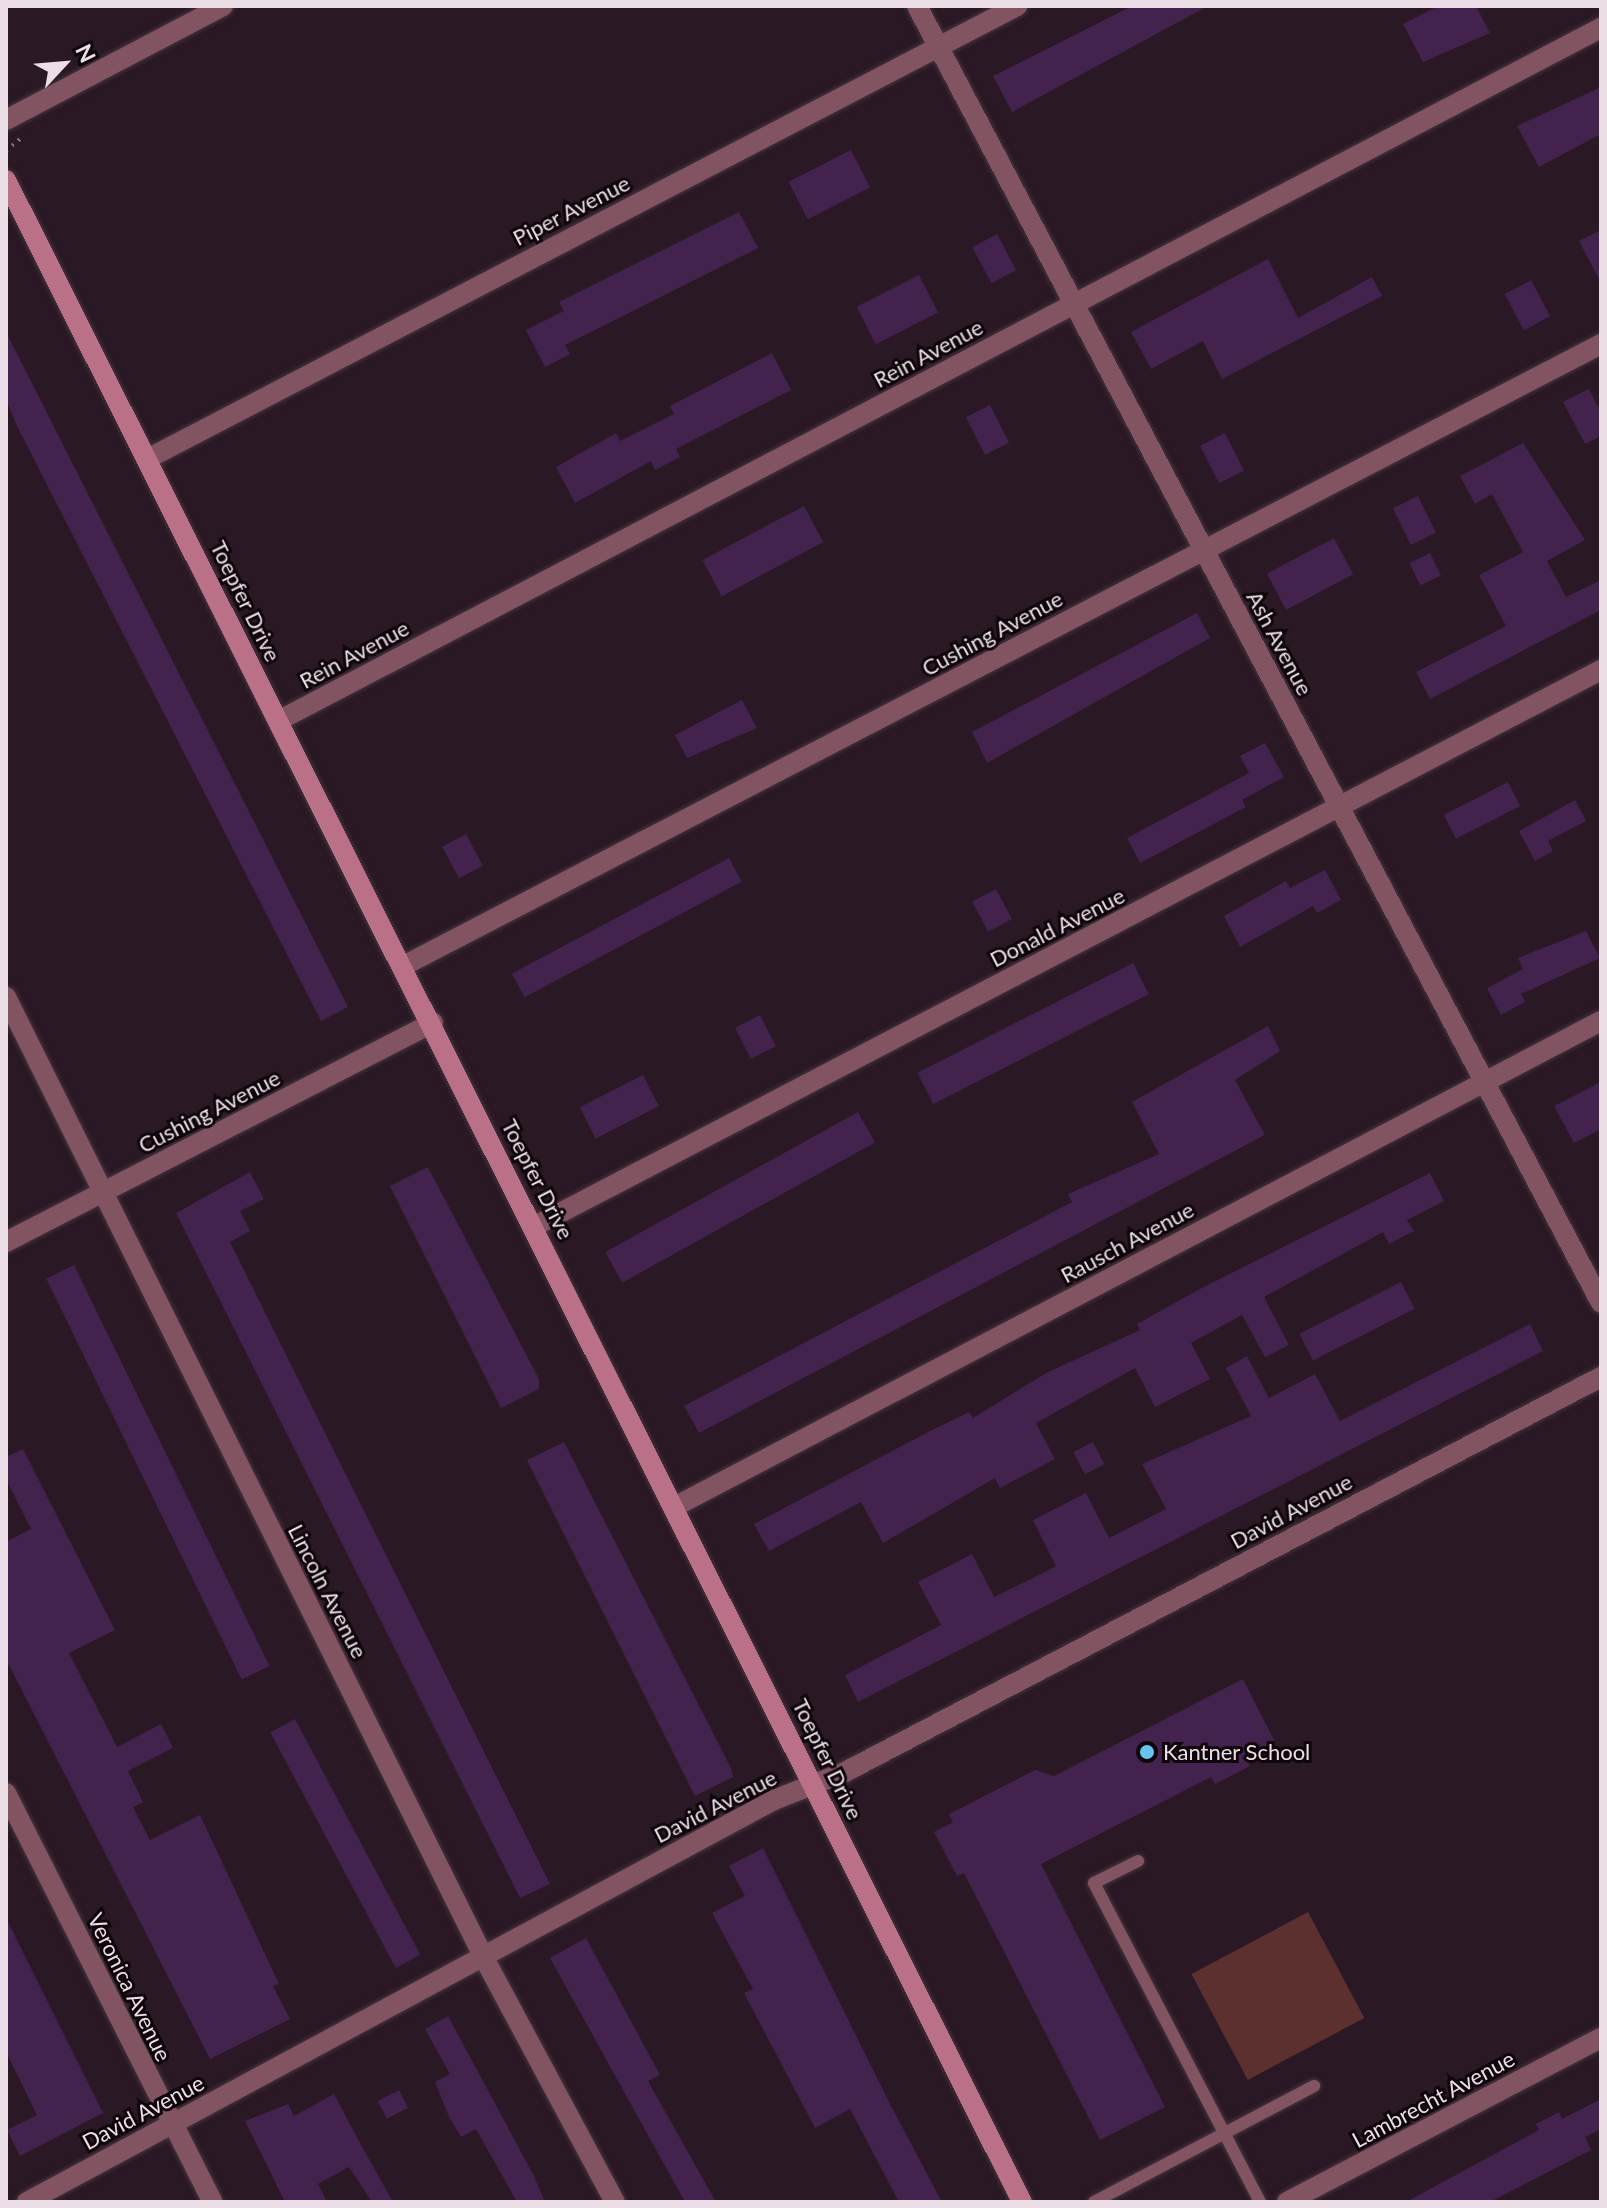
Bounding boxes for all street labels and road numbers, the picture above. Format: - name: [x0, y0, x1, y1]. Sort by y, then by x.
- street label: Piper Avenue: [508, 169, 634, 251]
- street label: Rein Avenue: [869, 313, 987, 393]
- street label: Toepfer Drive: [205, 536, 287, 666]
- street label: Cushing Avenue: [917, 585, 1067, 681]
- street label: Ash Avenue: [1241, 586, 1319, 700]
- street label: Rein Avenue: [295, 614, 413, 694]
- street label: Donald Avenue: [985, 882, 1129, 972]
- street label: Cushing Avenue: [133, 1064, 285, 1158]
- street label: Toepfer Drive: [496, 1114, 580, 1244]
- street label: Rausch Avenue: [1056, 1196, 1198, 1288]
- street label: David Avenue: [1225, 1468, 1357, 1554]
- street label: Lincoln Avenue: [283, 1519, 373, 1663]
- street label: Toepfer Drive: [787, 1694, 869, 1824]
- street label: David Avenue: [649, 1764, 781, 1848]
- street label: Veronica Avenue: [83, 1908, 177, 2066]
- street label: Lambrecht Avenue: [1347, 2045, 1519, 2153]
- street label: David Avenue: [77, 2069, 209, 2155]

